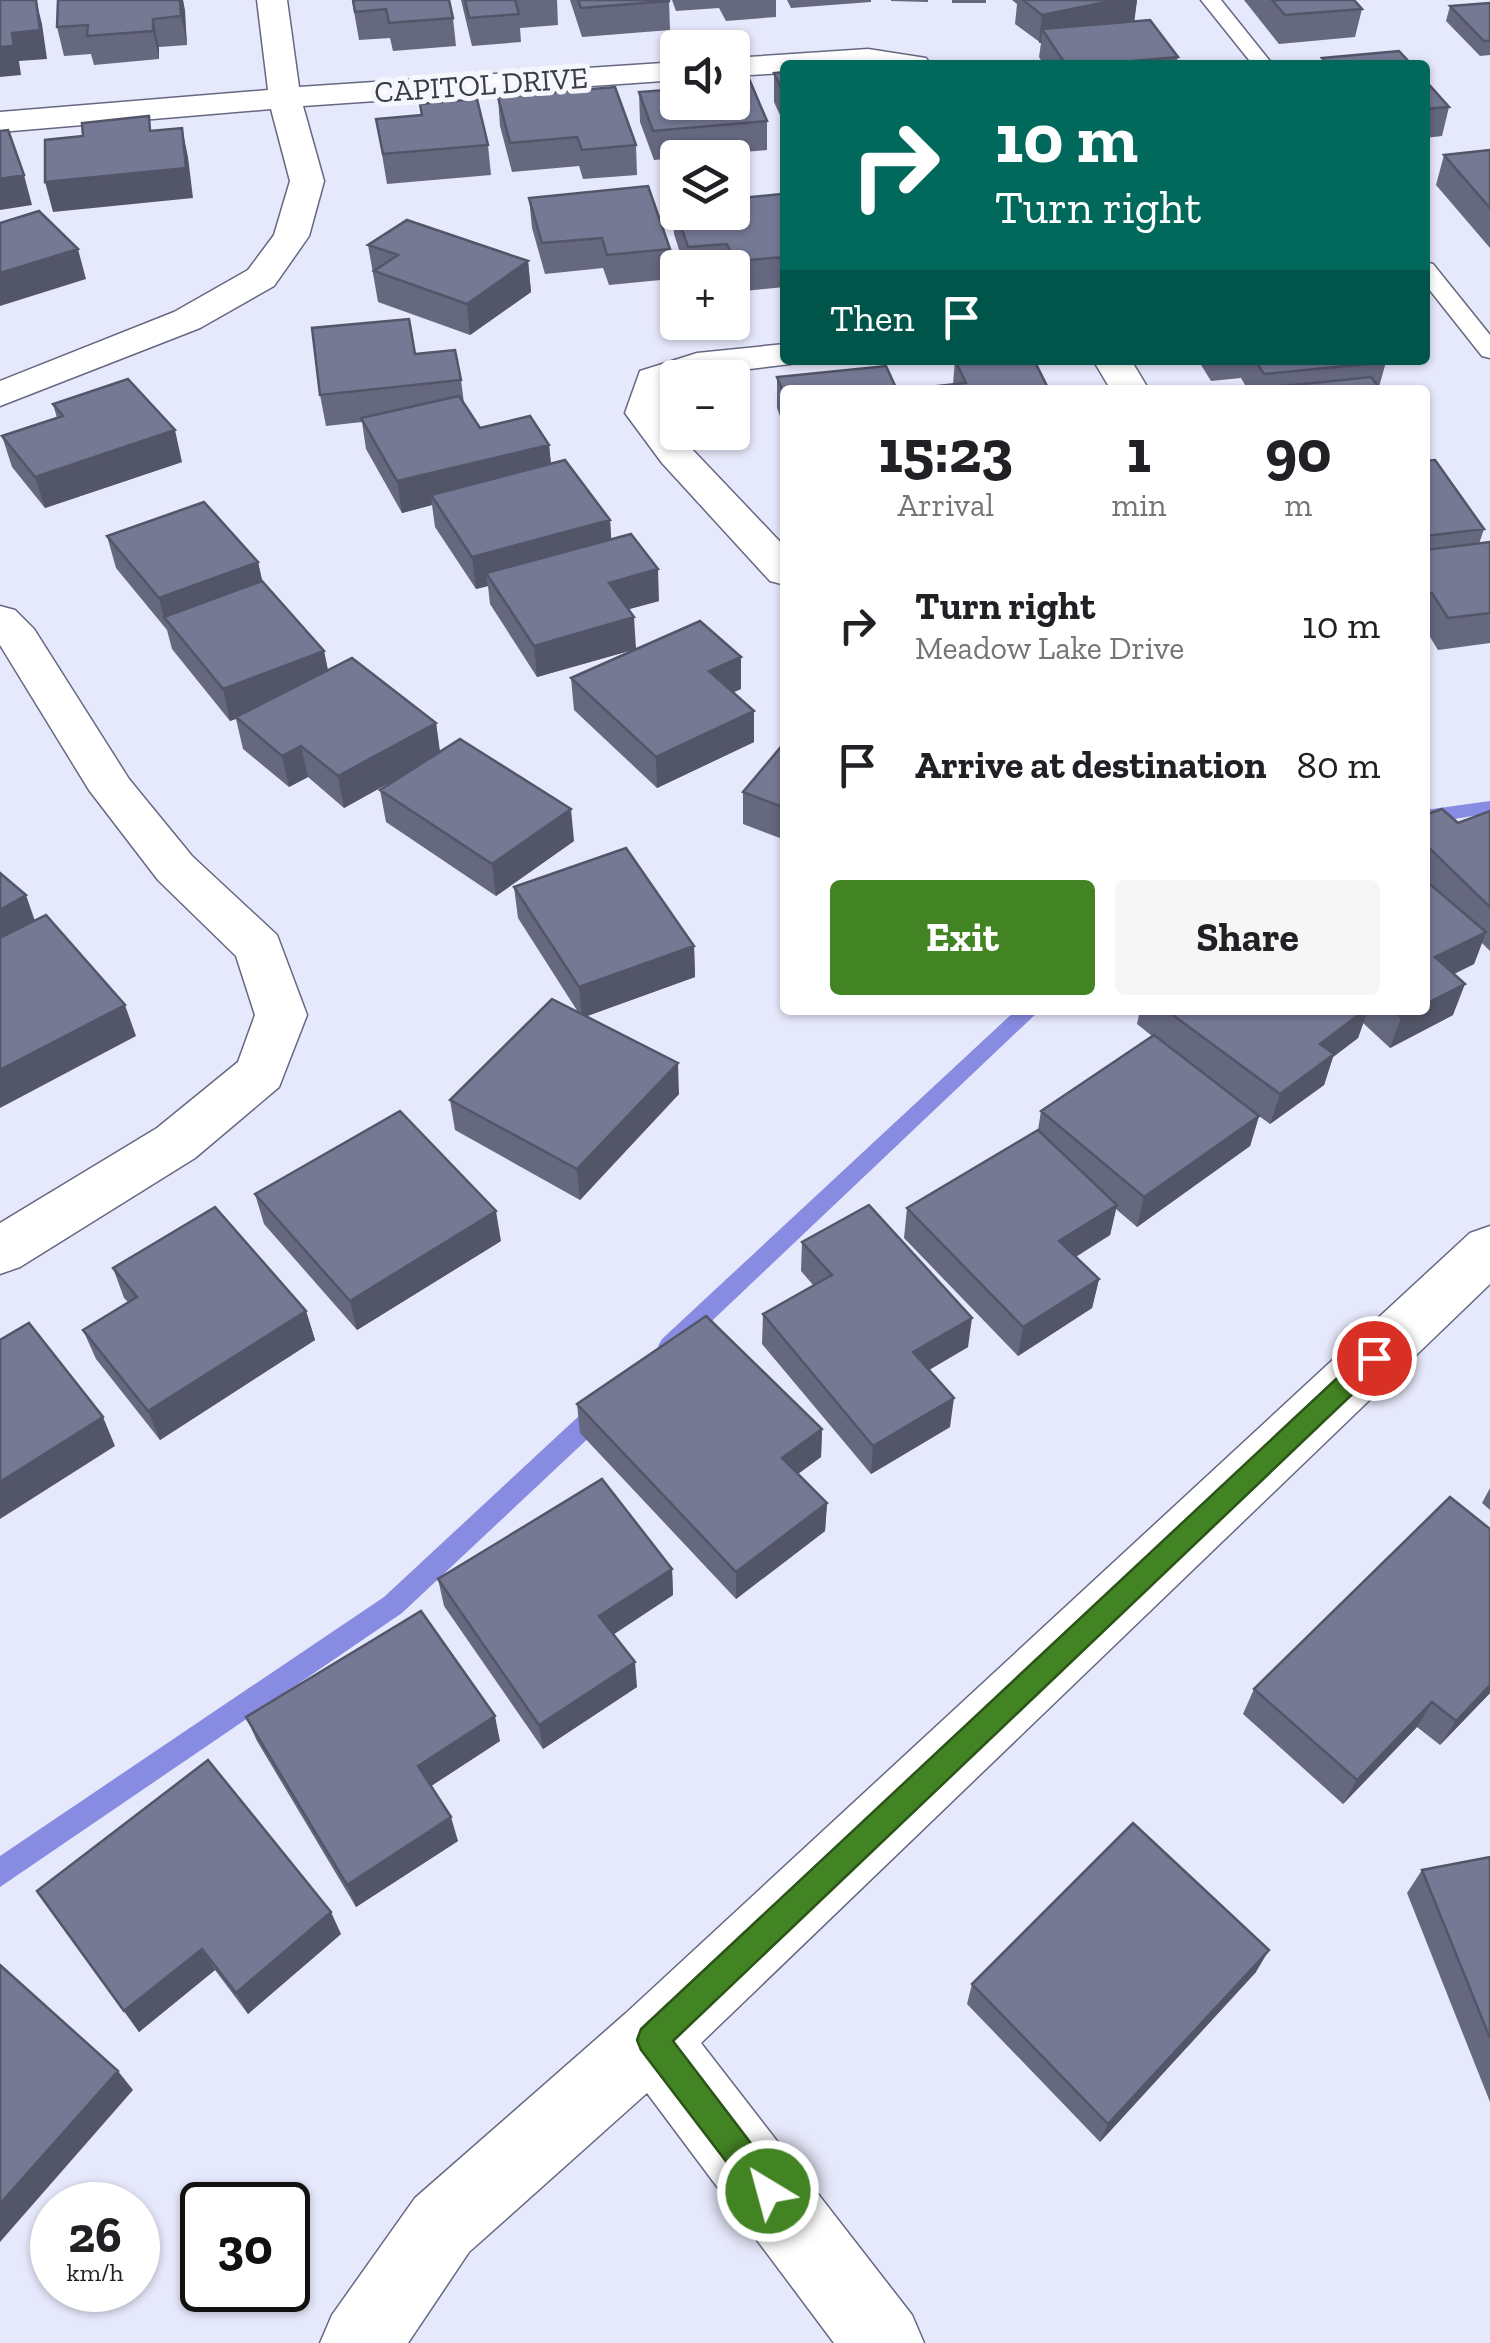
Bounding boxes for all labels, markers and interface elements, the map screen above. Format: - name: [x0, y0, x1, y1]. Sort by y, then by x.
- map controls: [660, 30, 750, 450]
- button: sound: [660, 30, 750, 120]
- street label: CAPITOL DRIVE: [373, 60, 589, 110]
- text: 10 m: [995, 96, 1138, 180]
- icon: right: [830, 100, 960, 230]
- button: layers: [660, 140, 750, 230]
- text: Turn right: [995, 181, 1201, 235]
- button: +: [660, 250, 750, 340]
- icon: arrive: [934, 290, 989, 345]
- text: Then: [830, 295, 914, 341]
- button: −: [660, 360, 750, 450]
- text: 15:23: [878, 415, 1013, 487]
- text: 1: [1127, 415, 1151, 487]
- text: 90: [1265, 415, 1332, 487]
- text: Arrival: [898, 486, 994, 524]
- text: min: [1112, 486, 1166, 524]
- text: m: [1284, 486, 1312, 524]
- text: Turn right: [915, 583, 1095, 629]
- icon: right: [830, 598, 885, 653]
- text: 10 m: [1302, 602, 1380, 648]
- text: Meadow Lake Drive: [915, 629, 1184, 667]
- icon: arrive: [830, 738, 885, 793]
- text: Arrive at destination: [915, 742, 1266, 788]
- text: 80 m: [1296, 742, 1380, 788]
- button: Exit: [830, 880, 1095, 995]
- button: Share: [1115, 880, 1380, 995]
- pin: [1332, 1316, 1417, 1401]
- icon: arrive: [1347, 1331, 1402, 1386]
- position arrow: [716, 2139, 820, 2243]
- speed limit sign: 30: [180, 2182, 310, 2312]
- text: 26: [68, 2205, 122, 2265]
- text: km/h: [66, 2257, 124, 2287]

